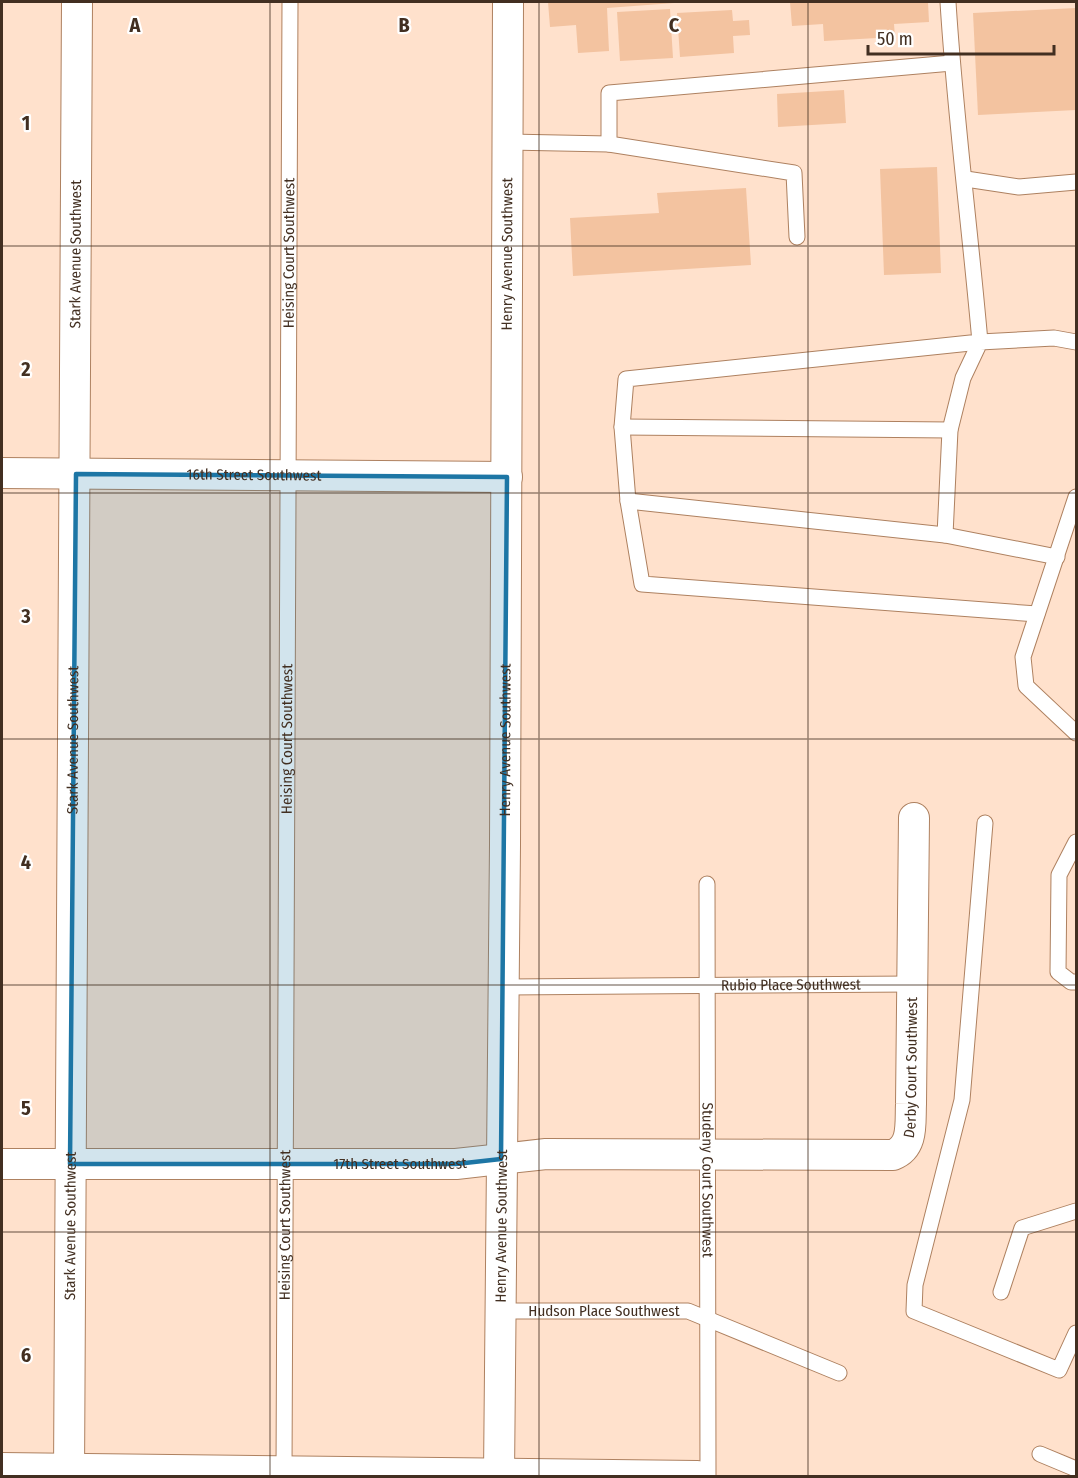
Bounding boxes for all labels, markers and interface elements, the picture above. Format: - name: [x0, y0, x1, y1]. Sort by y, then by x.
- text: A: [129, 13, 142, 37]
- text: B: [398, 13, 410, 37]
- text: C: [669, 13, 680, 37]
- scale bar: [868, 18, 1054, 56]
- text: 50 m: [877, 28, 913, 50]
- text: 1: [22, 111, 30, 135]
- street label: Henry Avenue Southwest: [498, 177, 516, 331]
- street label: Heising Court Southwest: [280, 178, 298, 328]
- street label: Stark Avenue Southwest: [66, 180, 85, 328]
- text: 2: [20, 357, 31, 381]
- street label: 16th Street Southwest: [187, 465, 322, 485]
- text: 3: [20, 604, 31, 628]
- street label: Henry Avenue Southwest: [496, 663, 515, 817]
- street label: Heising Court Southwest: [278, 664, 296, 814]
- street label: Stark Avenue Southwest: [64, 666, 82, 814]
- text: 4: [21, 850, 31, 874]
- street label: Rubio Place Southwest: [721, 975, 861, 994]
- street label: Derby Court Southwest: [900, 997, 921, 1140]
- text: 5: [21, 1096, 31, 1120]
- street label: Studeny Court Southwest: [698, 1102, 717, 1258]
- street label: Henry Avenue Southwest: [492, 1149, 511, 1303]
- street label: Heising Court Southwest: [276, 1150, 294, 1300]
- street label: Stark Avenue Southwest: [61, 1152, 80, 1300]
- street label: 17th Street Southwest: [333, 1154, 468, 1173]
- street label: Hudson Place Southwest: [528, 1302, 680, 1320]
- text: 6: [21, 1343, 31, 1367]

